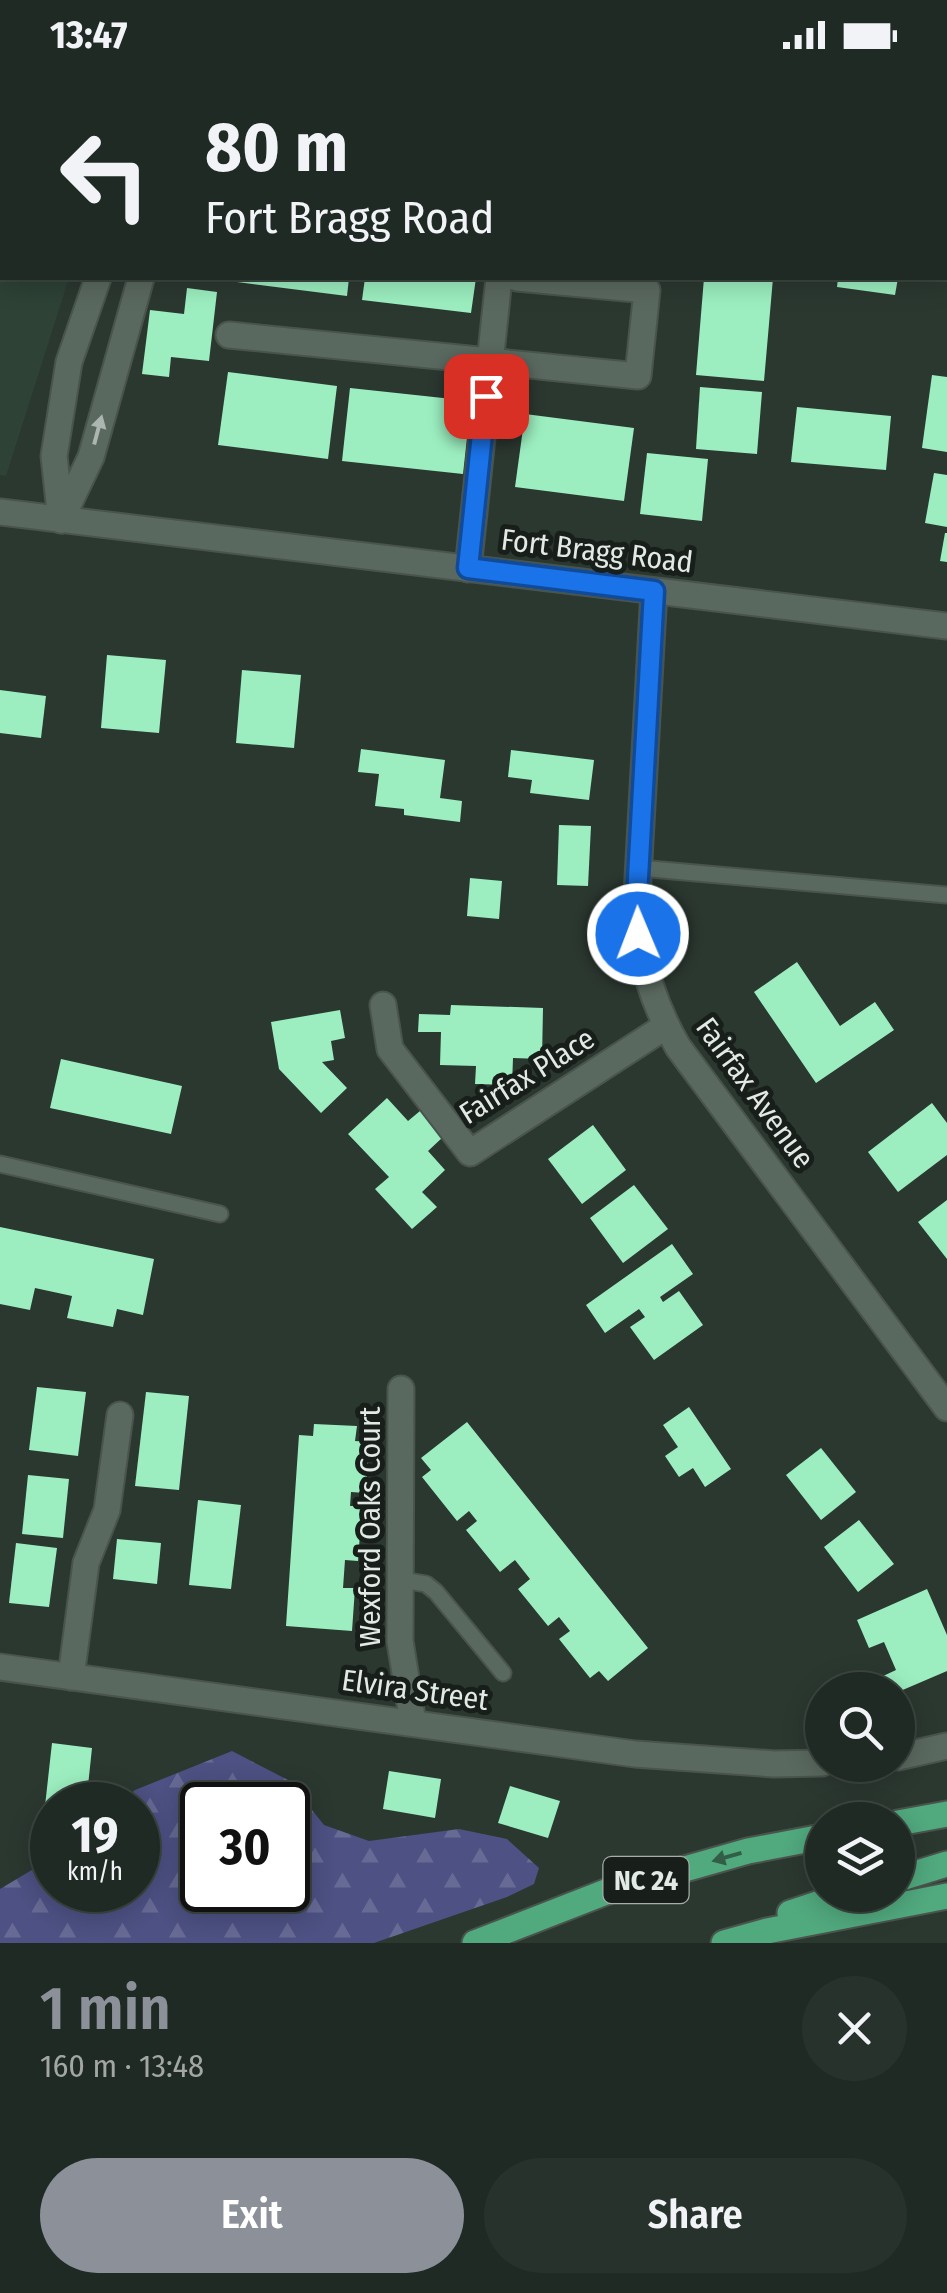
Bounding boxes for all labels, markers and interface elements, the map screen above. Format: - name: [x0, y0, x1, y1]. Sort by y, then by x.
- text: 13:47: [50, 12, 127, 58]
- text: 80 m: [205, 106, 348, 190]
- icon: left: [40, 110, 170, 240]
- text: Fort Bragg Road: [205, 191, 495, 245]
- pin: [444, 354, 529, 439]
- icon: arrive: [459, 369, 514, 424]
- one-way arrow: [91, 414, 107, 445]
- street label: Fort Bragg Road: [499, 521, 695, 581]
- position arrow: [586, 882, 690, 986]
- street label: Fairfax Avenue: [688, 1011, 822, 1175]
- street label: Fairfax Place: [453, 1020, 601, 1132]
- street label: Wexford Oaks Court: [352, 1407, 388, 1647]
- street label: Elvira Street: [339, 1662, 491, 1718]
- map controls: [805, 1672, 915, 1912]
- button: search: [805, 1672, 915, 1782]
- speed limit sign: 30: [180, 1782, 310, 1912]
- button: layers: [805, 1802, 915, 1912]
- text: 19: [71, 1805, 118, 1865]
- one-way arrow: [711, 1850, 742, 1865]
- text: km/h: [67, 1857, 123, 1887]
- road number: NC 24: [604, 1857, 688, 1903]
- text: 1 min: [40, 1973, 171, 2045]
- button: close: [802, 1976, 907, 2081]
- text: 160 m · 13:48: [40, 2047, 204, 2085]
- button: Exit: [40, 2158, 464, 2273]
- button: Share: [484, 2158, 907, 2273]

